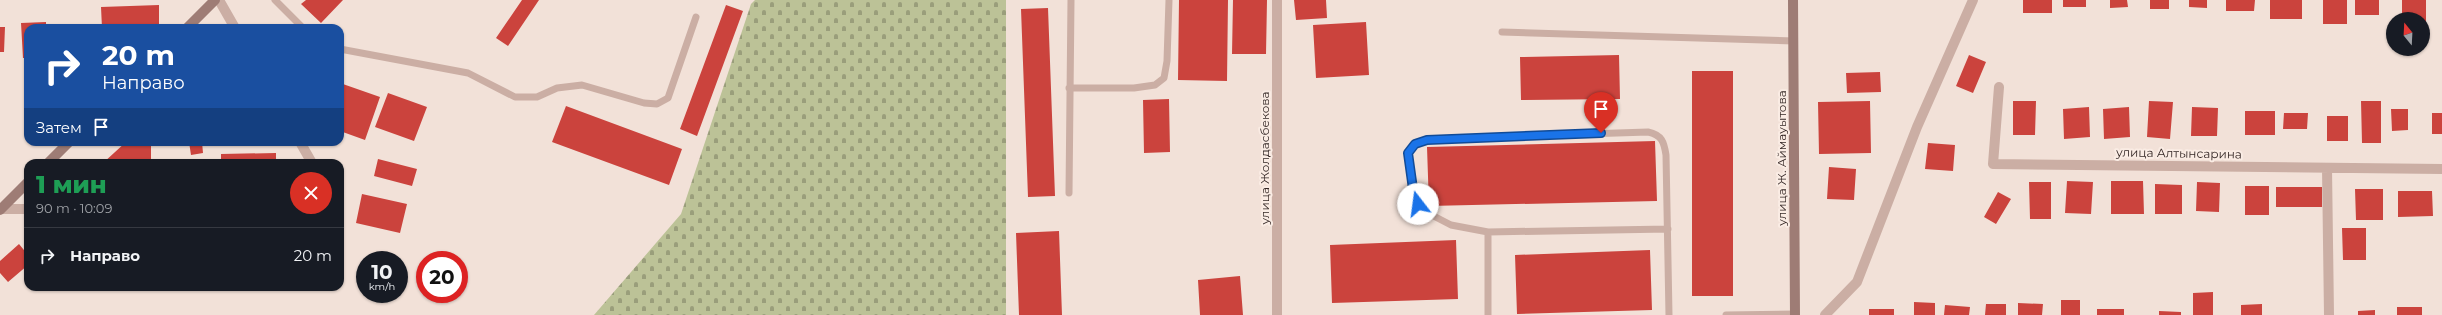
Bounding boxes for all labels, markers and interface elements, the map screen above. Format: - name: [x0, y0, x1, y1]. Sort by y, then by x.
- north arrow: [2386, 12, 2430, 56]
- map controls: [2386, 12, 2430, 56]
- text: 20 m: [102, 38, 175, 72]
- icon: right: [36, 40, 88, 92]
- text: Направо: [102, 72, 185, 94]
- street label: улица Ж. Аймауытова: [1774, 90, 1789, 227]
- street label: улица Жолдасбекова: [1257, 91, 1272, 226]
- pin: [1584, 92, 1618, 133]
- icon: arrive: [1590, 98, 1612, 120]
- icon: arrive: [90, 116, 112, 138]
- text: Затем: [36, 118, 82, 137]
- street label: улица Алтынсарина: [2115, 144, 2242, 162]
- text: 1 мин: [36, 170, 107, 199]
- button: close: [290, 172, 332, 214]
- position arrow: [1397, 183, 1439, 225]
- text: 90 m · 10:09: [36, 200, 112, 216]
- icon: right: [36, 245, 58, 267]
- text: Направо: [70, 246, 140, 265]
- text: 20 m: [294, 246, 332, 265]
- speed limit sign: 20: [416, 251, 468, 303]
- text: 10: [371, 260, 393, 284]
- text: km/h: [369, 280, 395, 293]

